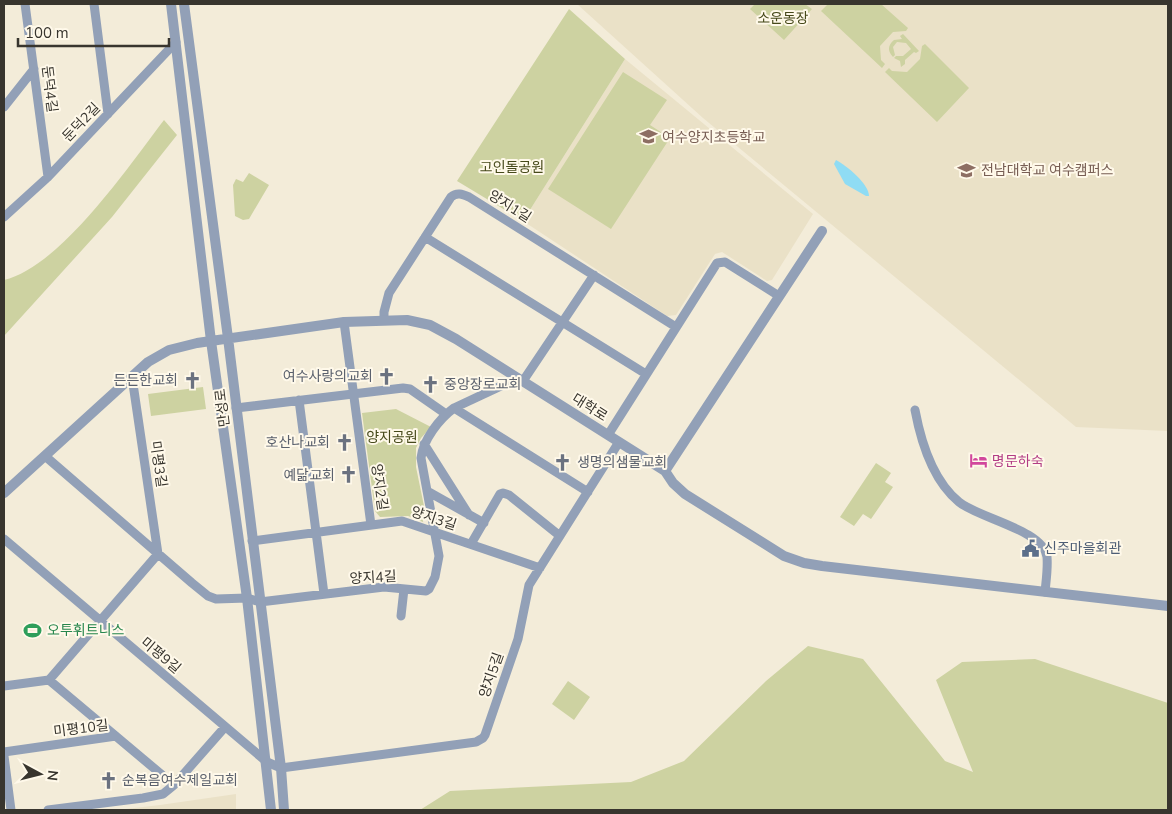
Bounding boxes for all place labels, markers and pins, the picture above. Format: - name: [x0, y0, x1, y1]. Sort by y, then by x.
- school or university icon: 여수양지초등학교: [638, 127, 658, 147]
- place label: 여수양지초등학교: [662, 128, 765, 147]
- school or university icon: 전남대학교 여수캠퍼스: [957, 160, 977, 180]
- place label: 전남대학교 여수캠퍼스: [981, 161, 1114, 180]
- church icon: 여수사랑의교회: [377, 366, 397, 386]
- place label: 여수사랑의교회: [283, 367, 373, 386]
- church icon: 든든한교회: [182, 370, 202, 390]
- place label: 든든한교회: [114, 371, 178, 390]
- church icon: 중앙장로교회: [420, 374, 440, 394]
- place label: 중앙장로교회: [444, 375, 521, 394]
- church icon: 호산나교회: [334, 432, 354, 452]
- place label: 호산나교회: [266, 433, 330, 452]
- hotel icon: 명문하숙: [968, 451, 988, 471]
- church icon: 생명의샘물교회: [553, 452, 573, 472]
- place label: 명문하숙: [992, 452, 1044, 471]
- place label: 생명의샘물교회: [577, 453, 667, 472]
- church icon: 예닮교회: [339, 465, 359, 485]
- place label: 예닮교회: [283, 466, 335, 485]
- public building icon: 신주마을회관: [1020, 538, 1040, 558]
- place label: 신주마을회관: [1044, 539, 1121, 558]
- sports icon: 오투휘트니스: [23, 620, 43, 640]
- place label: 오투휘트니스: [47, 621, 124, 640]
- church icon: 순복음여수제일교회: [98, 770, 118, 790]
- place label: 순복음여수제일교회: [122, 771, 238, 790]

